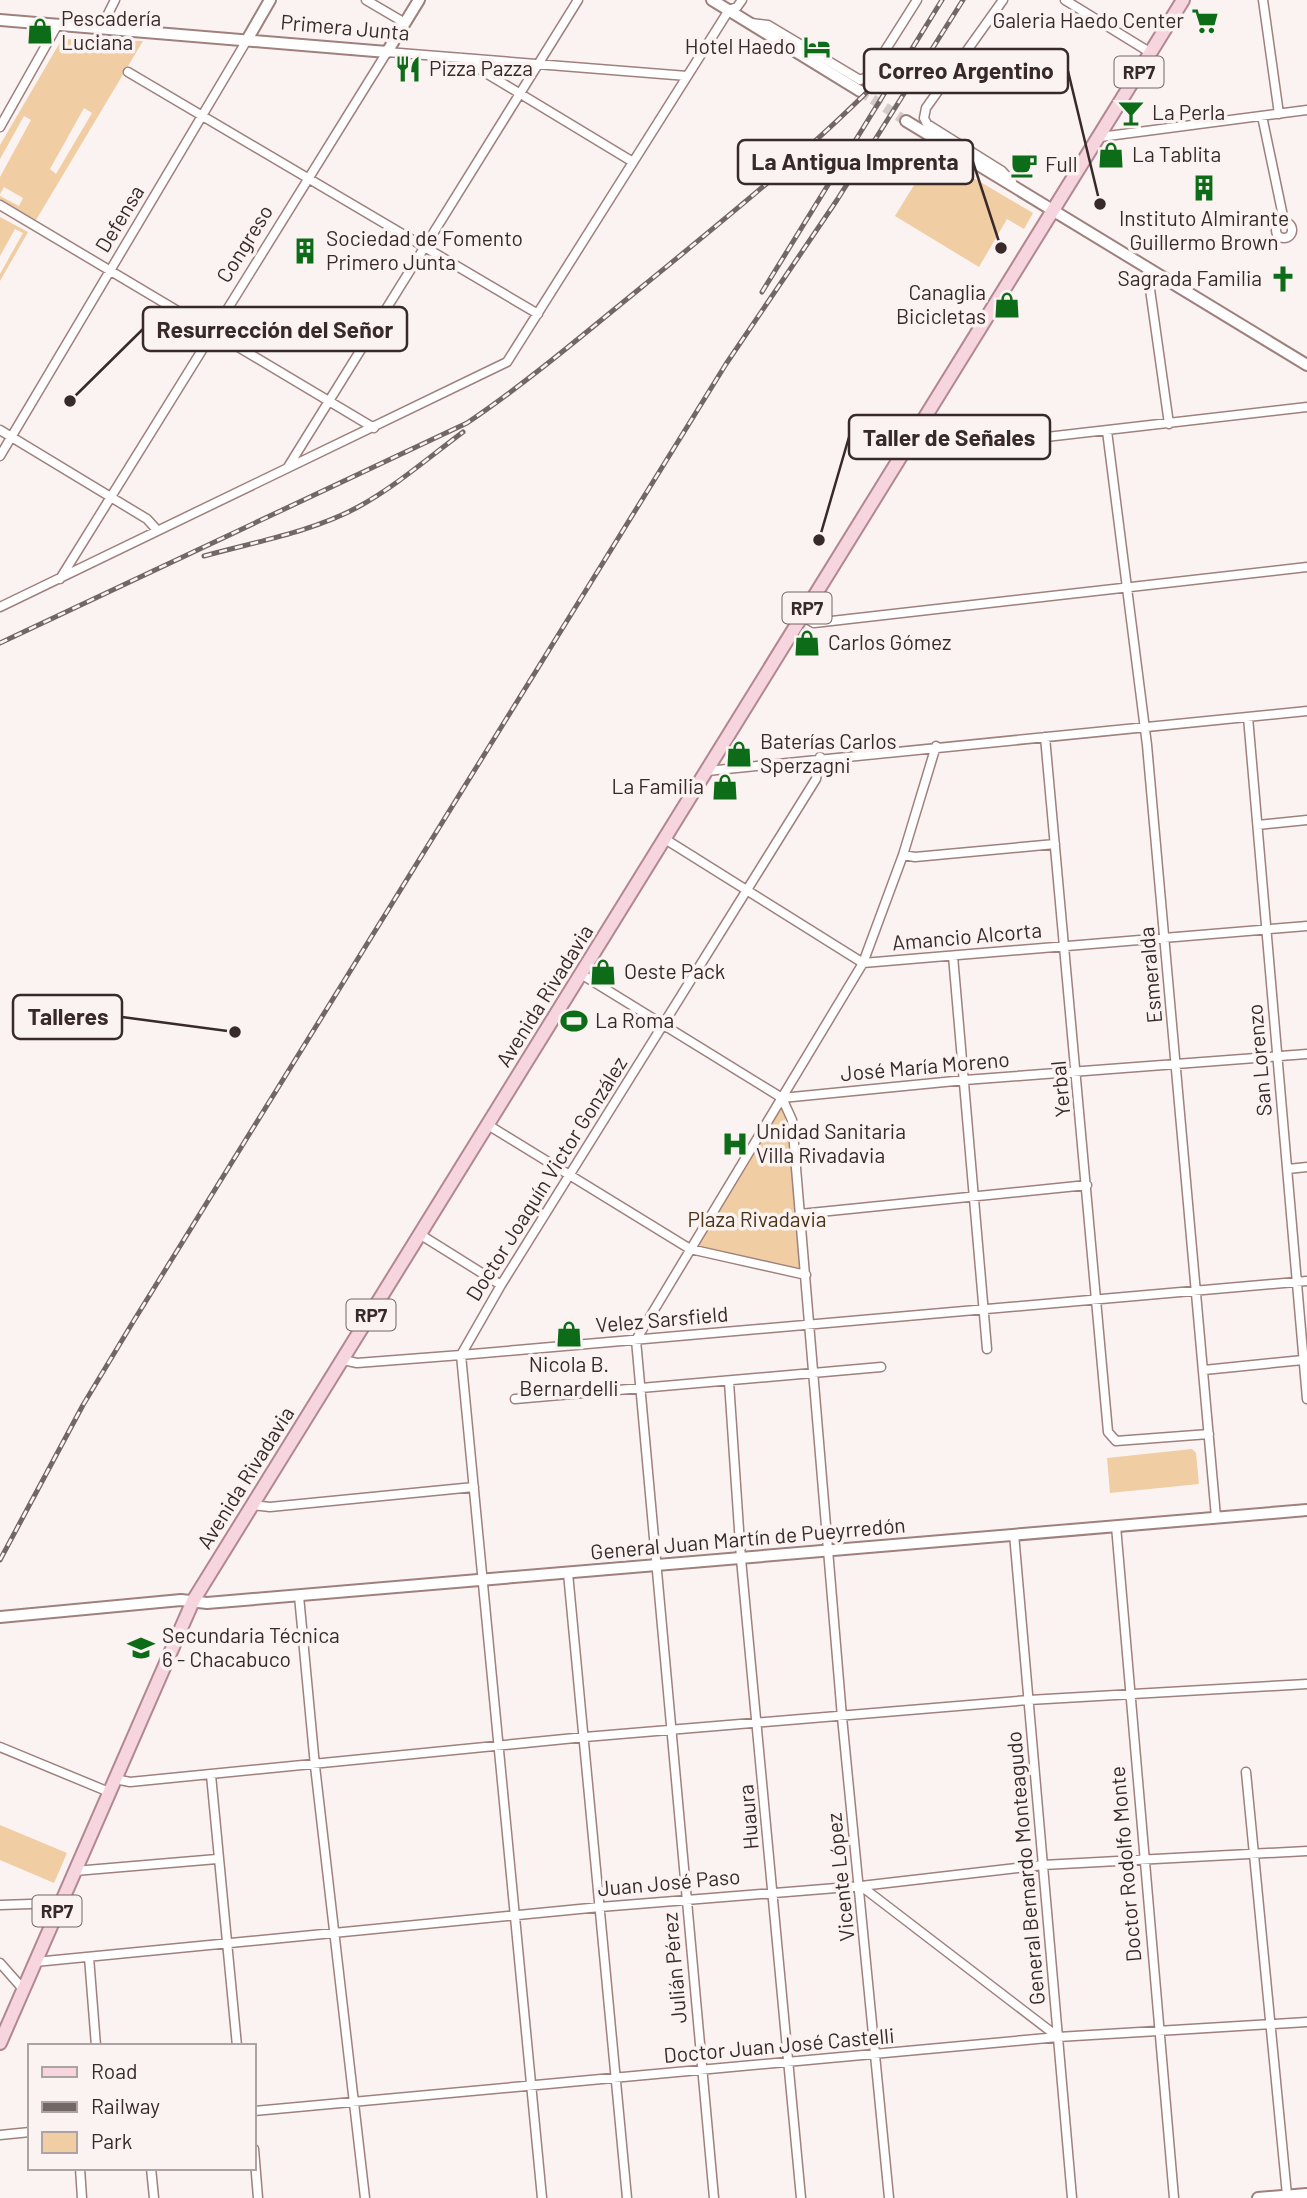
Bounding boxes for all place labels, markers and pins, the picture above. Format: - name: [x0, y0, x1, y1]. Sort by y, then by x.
- place label: Pescadería Luciana: [61, 5, 161, 54]
- supermarket icon: Galeria Haedo Center: [1190, 6, 1220, 36]
- place label: Galeria Haedo Center: [992, 7, 1184, 32]
- shop icon: Pescadería Luciana: [25, 16, 55, 46]
- hotel icon: Hotel Haedo: [802, 32, 832, 62]
- place label: Hotel Haedo: [685, 33, 796, 58]
- callout: Correo Argentino: [864, 49, 1068, 93]
- restaurant icon: Pizza Pazza: [393, 54, 423, 84]
- place label: Pizza Pazza: [429, 55, 533, 80]
- bar icon: La Perla: [1116, 98, 1146, 128]
- place label: La Perla: [1152, 99, 1225, 124]
- callout: La Antigua Imprenta: [738, 140, 973, 184]
- shop icon: La Tablita: [1096, 140, 1126, 170]
- place label: La Tablita: [1132, 141, 1221, 166]
- cafe icon: Full: [1009, 150, 1039, 180]
- place label: Full: [1045, 151, 1078, 176]
- building icon: Instituto Almirante Guillermo Brown: [1189, 173, 1219, 203]
- place label: Instituto Almirante Guillermo Brown: [1119, 205, 1289, 254]
- place label: Sociedad de Fomento Primero Junta: [326, 225, 523, 274]
- building icon: Sociedad de Fomento Primero Junta: [290, 236, 320, 266]
- church icon: Sagrada Familia: [1268, 264, 1298, 294]
- place label: Sagrada Familia: [1117, 265, 1262, 290]
- place label: Canaglia Bicicletas: [896, 279, 986, 328]
- shop icon: Canaglia Bicicletas: [992, 290, 1022, 320]
- callout: Resurrección del Señor: [143, 307, 407, 351]
- callout: Taller de Señales: [849, 415, 1050, 459]
- shop icon: Carlos Gómez: [792, 628, 822, 658]
- place label: Carlos Gómez: [828, 629, 951, 654]
- place label: Baterías Carlos Sperzagni: [760, 728, 897, 777]
- shop icon: Baterías Carlos Sperzagni: [724, 739, 754, 769]
- shop icon: La Familia: [710, 772, 740, 802]
- place label: La Familia: [612, 773, 704, 798]
- shop icon: Oeste Pack: [588, 957, 618, 987]
- place label: Oeste Pack: [624, 958, 725, 983]
- callout: Talleres: [13, 995, 122, 1039]
- sports icon: La Roma: [559, 1006, 589, 1036]
- place label: La Roma: [595, 1007, 674, 1032]
- place label: Unidad Sanitaria Villa Rivadavia: [756, 1118, 906, 1167]
- hospital icon: Unidad Sanitaria Villa Rivadavia: [720, 1129, 750, 1159]
- shop icon: Nicola B. Bernardelli: [554, 1319, 584, 1349]
- place label: Nicola B. Bernardelli: [519, 1351, 619, 1400]
- place label: Secundaria Técnica 6 - Chacabuco: [162, 1622, 340, 1671]
- school or university icon: Secundaria Técnica 6 - Chacabuco: [126, 1633, 156, 1663]

